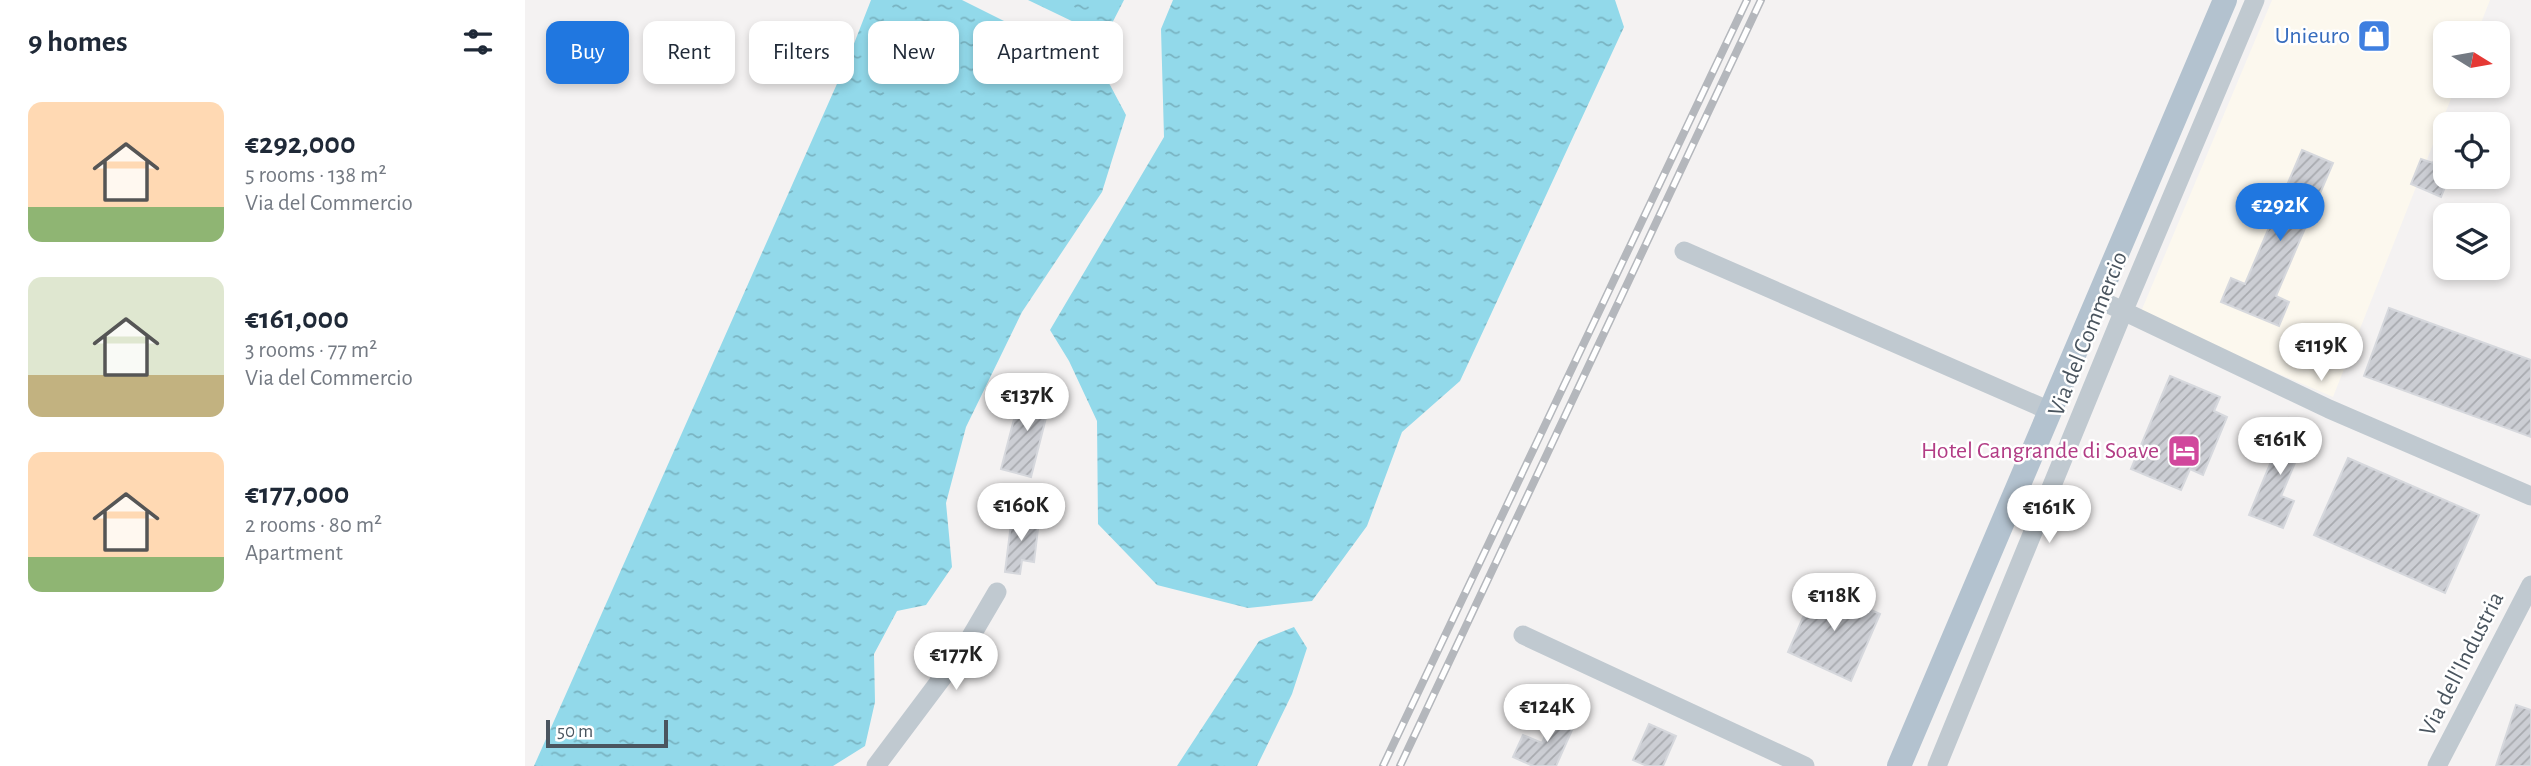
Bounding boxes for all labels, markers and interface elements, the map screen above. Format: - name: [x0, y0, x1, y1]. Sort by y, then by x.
- shop icon: Unieuro: [2355, 17, 2393, 55]
- chip: Buy: [546, 21, 629, 84]
- chip: Rent: [643, 21, 735, 84]
- chip: Filters: [749, 21, 854, 84]
- chip: New: [868, 21, 959, 84]
- chip: Apartment: [973, 21, 1123, 84]
- north arrow: [2433, 21, 2509, 98]
- map controls: [2433, 21, 2510, 280]
- icon: filters: [459, 23, 497, 61]
- place label: Unieuro: [2275, 24, 2350, 48]
- text: 9 homes: [28, 27, 128, 57]
- button: locate: [2433, 112, 2510, 189]
- text: €292,000: [245, 129, 356, 159]
- icon: home: [84, 130, 168, 214]
- text: 5 rooms · 138 m²: [245, 164, 386, 187]
- pin: €292K: [2231, 184, 2329, 243]
- text: Via del Commercio: [245, 192, 413, 215]
- text: €292K: [2252, 194, 2308, 217]
- button: layers: [2433, 203, 2510, 280]
- street label: Via del Commercio: [2044, 248, 2132, 420]
- text: €161,000: [245, 304, 349, 334]
- icon: home: [84, 305, 168, 389]
- pin: €119K: [2272, 324, 2370, 383]
- text: €119K: [2295, 334, 2347, 357]
- text: 3 rooms · 77 m²: [245, 339, 377, 362]
- text: Via del Commercio: [245, 367, 413, 390]
- pin: €137K: [978, 374, 1076, 433]
- text: €137K: [1001, 384, 1053, 407]
- pin: €161K: [2231, 418, 2329, 477]
- text: €161K: [2254, 428, 2306, 451]
- hotel icon: Hotel Cangrande di Soave: [2165, 432, 2203, 470]
- place label: Hotel Cangrande di Soave: [1921, 439, 2159, 463]
- text: €177,000: [245, 479, 350, 509]
- icon: home: [84, 480, 168, 564]
- pin: €160K: [972, 484, 1070, 543]
- pin: €161K: [2000, 486, 2098, 545]
- text: €160K: [993, 494, 1049, 517]
- text: €161K: [2023, 496, 2075, 519]
- text: 2 rooms · 80 m²: [245, 514, 382, 537]
- text: Apartment: [245, 542, 343, 565]
- pin: €118K: [1785, 574, 1883, 633]
- text: €118K: [1808, 584, 1860, 607]
- street label: Via dell'Industria: [2415, 588, 2509, 740]
- pin: €177K: [907, 632, 1005, 692]
- text: €177K: [930, 643, 982, 666]
- pin: €124K: [1498, 684, 1596, 744]
- text: €124K: [1520, 695, 1574, 718]
- scale bar: [546, 717, 669, 749]
- text: 50 m: [557, 722, 593, 741]

